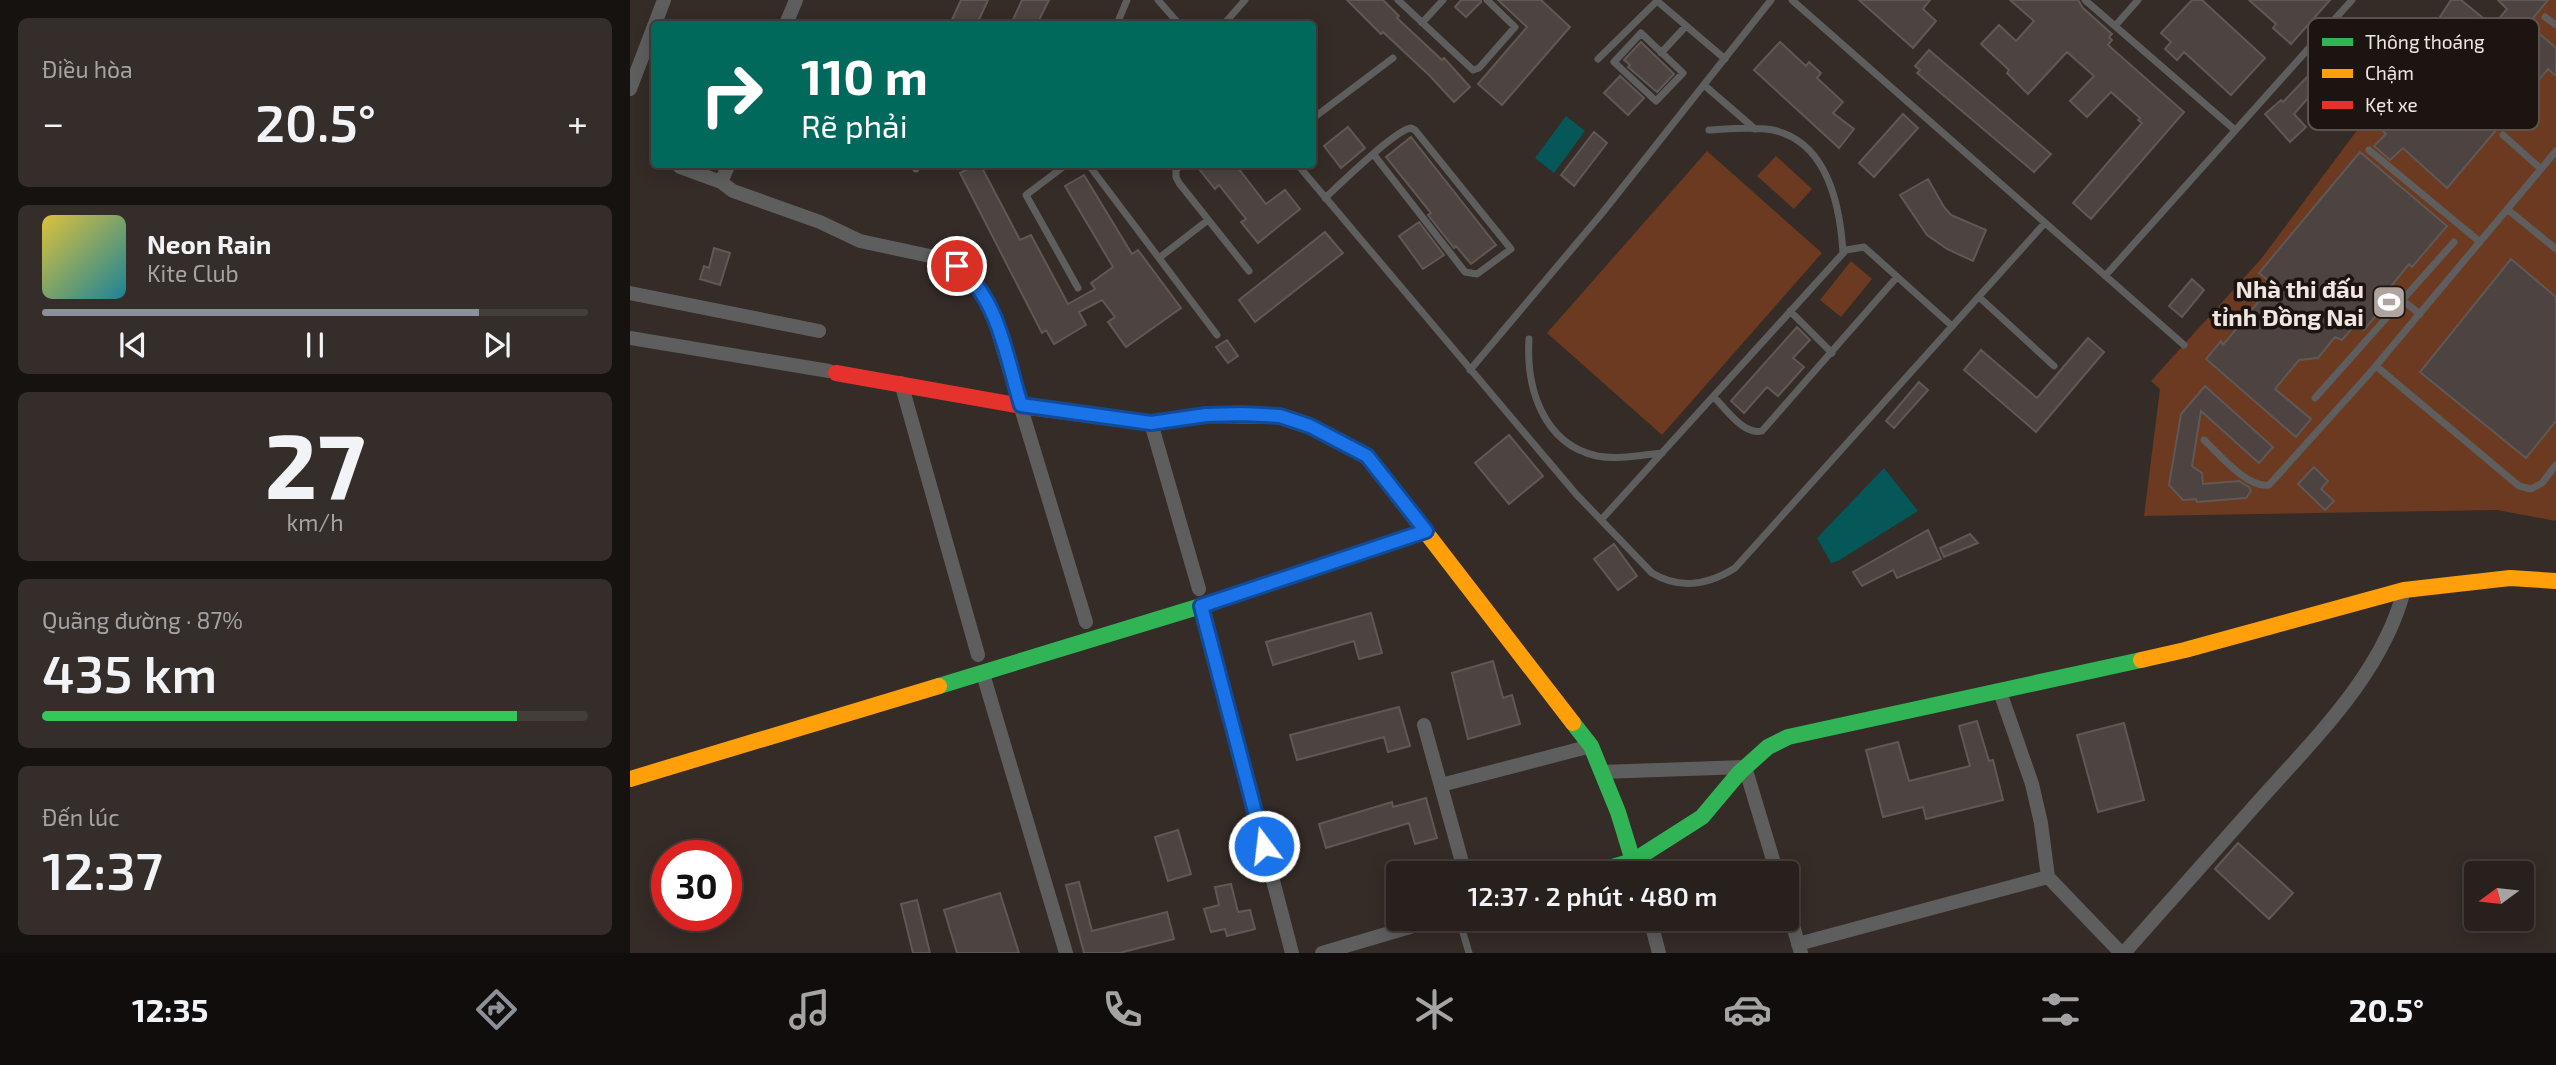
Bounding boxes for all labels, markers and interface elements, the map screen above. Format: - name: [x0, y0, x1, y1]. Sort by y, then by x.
- legend: [2308, 18, 2539, 130]
- text: Thông thoáng: [2365, 30, 2485, 53]
- text: 110 m: [801, 46, 928, 105]
- icon: right: [686, 49, 777, 140]
- text: Điều hòa: [42, 55, 133, 83]
- text: Chậm: [2365, 61, 2414, 84]
- text: 20.5°: [255, 90, 376, 152]
- text: Kẹt xe: [2365, 93, 2418, 116]
- text: −: [42, 99, 64, 145]
- text: +: [567, 99, 588, 145]
- text: Rẽ phải: [801, 106, 908, 144]
- text: Neon Rain: [147, 228, 271, 259]
- pin: [927, 236, 987, 296]
- icon: arrive: [938, 247, 976, 285]
- text: Kite Club: [147, 259, 239, 287]
- place label: Nhà thi đấu tỉnh Đồng Nai: [2212, 274, 2364, 331]
- sports icon: Nhà thi đấu tỉnh Đồng Nai: [2370, 283, 2408, 321]
- icon: previous: [114, 326, 152, 364]
- icon: pause: [296, 326, 334, 364]
- icon: next: [478, 326, 516, 364]
- text: 27: [265, 408, 365, 517]
- text: km/h: [286, 508, 344, 536]
- text: Quãng đường · 87%: [42, 606, 243, 634]
- text: 435 km: [42, 641, 217, 703]
- text: Đến lúc: [42, 803, 119, 831]
- position arrow: [1227, 809, 1301, 883]
- text: 12:37: [42, 838, 163, 900]
- speed limit sign: 30: [651, 840, 742, 931]
- north arrow: [2464, 861, 2534, 931]
- map controls: [2464, 861, 2534, 931]
- text: 12:37 · 2 phút · 480 m: [1468, 880, 1717, 911]
- icon: directions: [472, 985, 521, 1034]
- icon: music: [785, 985, 834, 1034]
- icon: phone: [1098, 985, 1147, 1034]
- icon: climate: [1410, 985, 1459, 1034]
- icon: car: [1723, 985, 1772, 1034]
- icon: filters: [2036, 985, 2085, 1034]
- text: 12:35: [132, 990, 208, 1028]
- text: 20.5°: [2349, 990, 2424, 1028]

